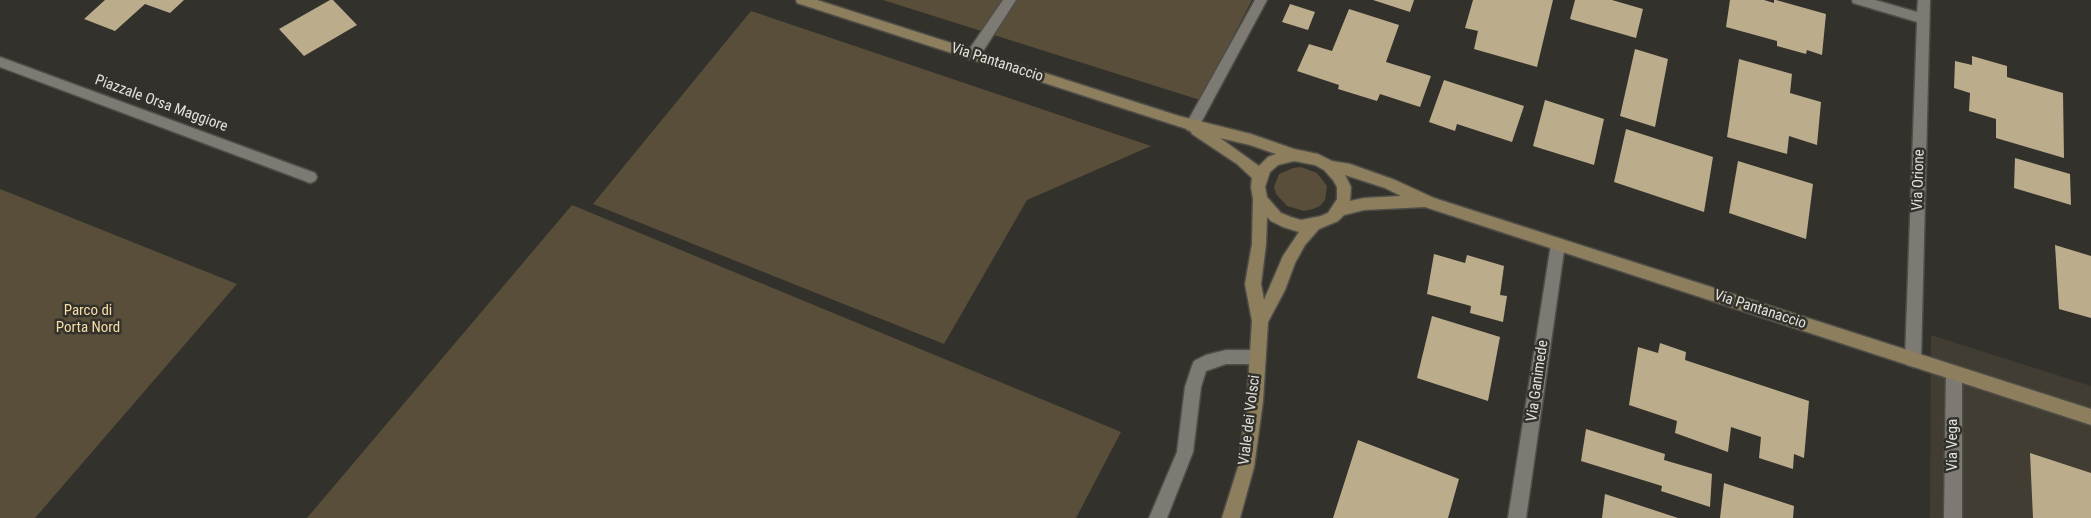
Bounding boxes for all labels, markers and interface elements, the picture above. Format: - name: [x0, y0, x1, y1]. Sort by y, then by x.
- street label: Via Pantanaccio: [949, 40, 1045, 86]
- street label: Piazzale Orsa Maggiore: [92, 72, 230, 136]
- street label: Via Orione: [1909, 149, 1929, 211]
- street label: Via Pantanaccio: [1712, 287, 1808, 333]
- park label: Parco di Porta Nord: [56, 302, 120, 337]
- street label: Via Ganimede: [1523, 339, 1553, 423]
- street label: Viale dei Volsci: [1236, 374, 1264, 466]
- street label: Via Vega: [1944, 419, 1962, 471]

